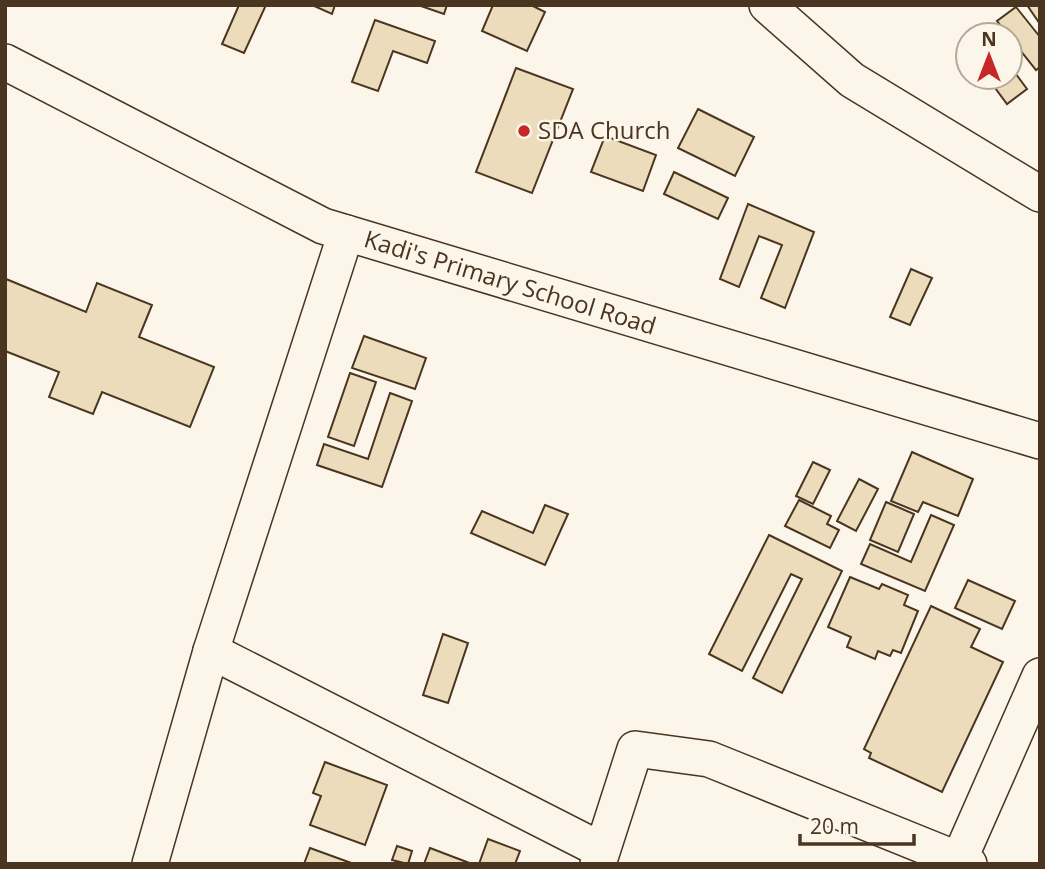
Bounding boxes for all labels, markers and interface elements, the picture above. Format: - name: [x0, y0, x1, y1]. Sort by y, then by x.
- north arrow: [954, 21, 1024, 91]
- text: N: [981, 26, 997, 52]
- place label: SDA Church: [538, 113, 671, 146]
- marker: SDA Church: [516, 123, 532, 139]
- street label: Kadi's Primary School Road: [361, 221, 660, 342]
- scale bar: [800, 802, 914, 846]
- text: 20 m: [810, 812, 859, 840]

